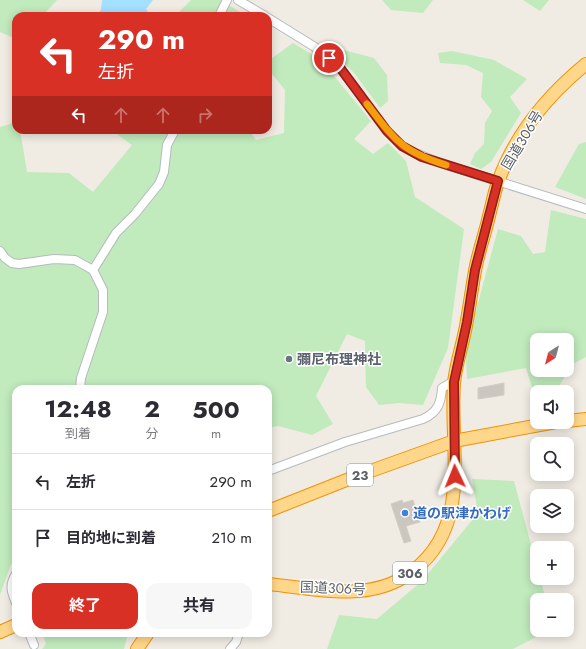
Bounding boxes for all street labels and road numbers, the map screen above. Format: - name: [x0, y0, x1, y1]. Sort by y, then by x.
- street label: 国道306号: [496, 107, 548, 173]
- road number: 23: [347, 464, 373, 486]
- road number: 306: [393, 562, 427, 584]
- street label: 国道306号: [300, 577, 366, 599]

